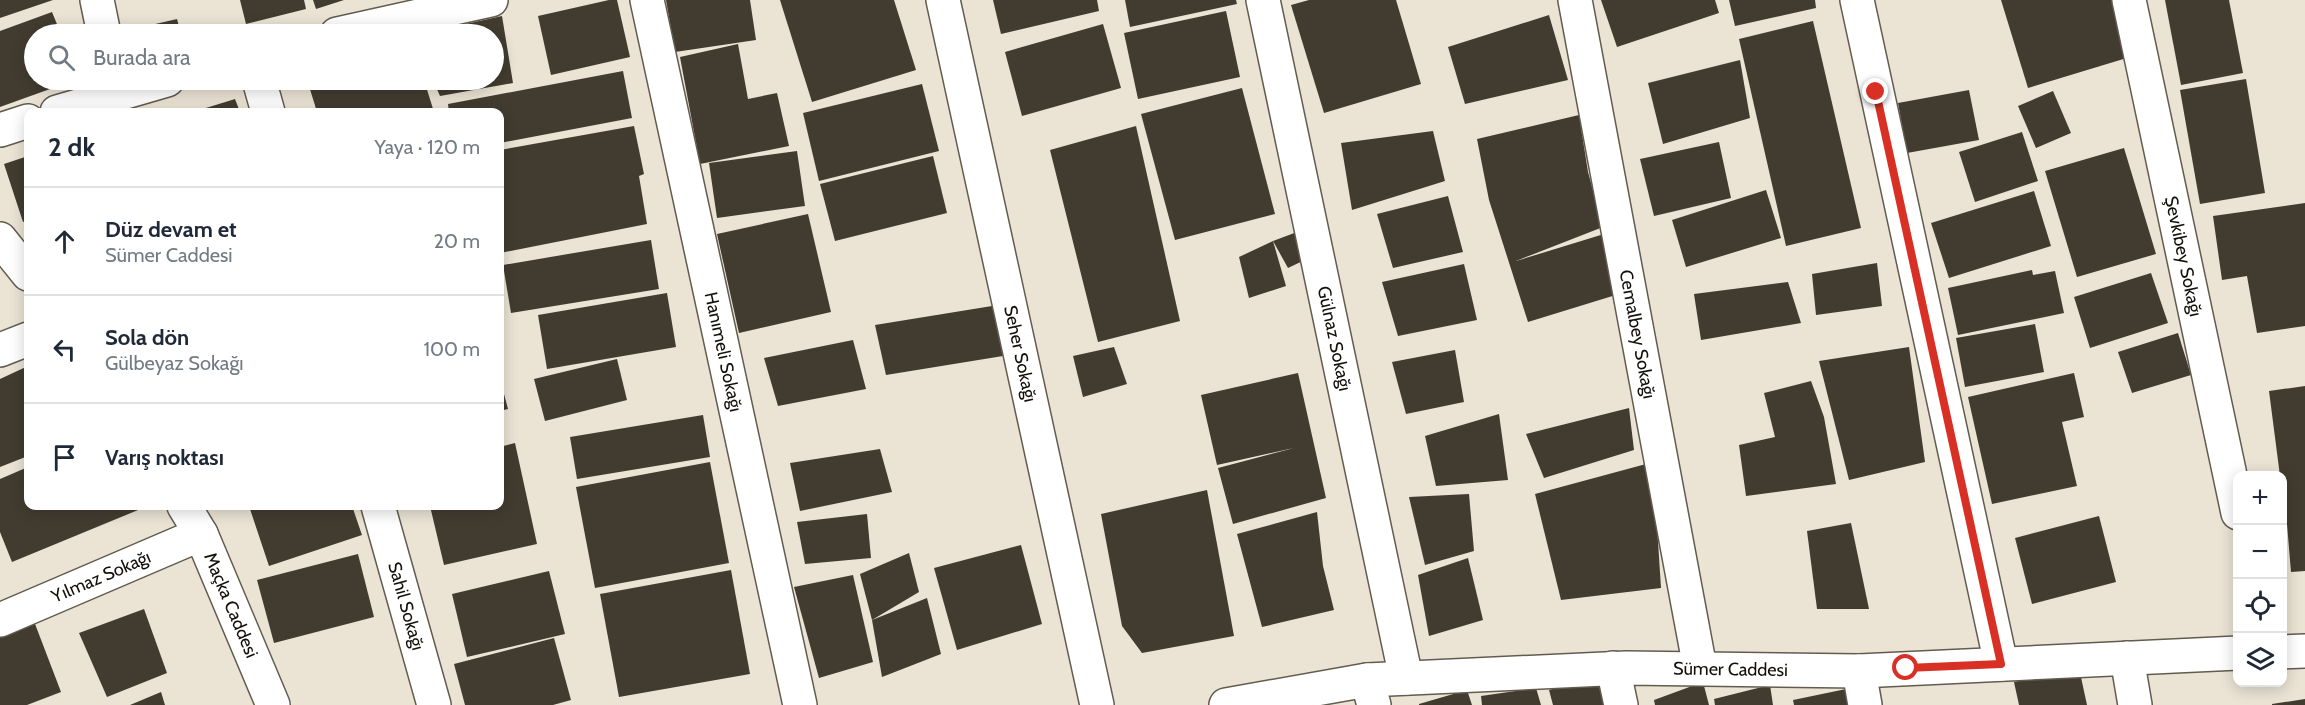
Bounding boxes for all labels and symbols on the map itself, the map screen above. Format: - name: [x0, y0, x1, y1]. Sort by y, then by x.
- route end: [1862, 78, 1888, 104]
- street label: Şevkibey Sokağı: [2160, 194, 2207, 319]
- street label: Cemalbey Sokağı: [1615, 268, 1660, 401]
- street label: Gülnaz Sokağı: [1313, 284, 1356, 393]
- street label: Hanımeli Sokağı: [700, 290, 747, 414]
- street label: Seher Sokağı: [999, 303, 1041, 404]
- street label: Yılmaz Sokağı: [47, 546, 154, 608]
- street label: Maçka Caddesi: [199, 549, 263, 661]
- street label: Sahil Sokağı: [383, 559, 429, 653]
- route start: [1892, 654, 1918, 680]
- street label: Sümer Caddesi: [1673, 658, 1788, 681]

